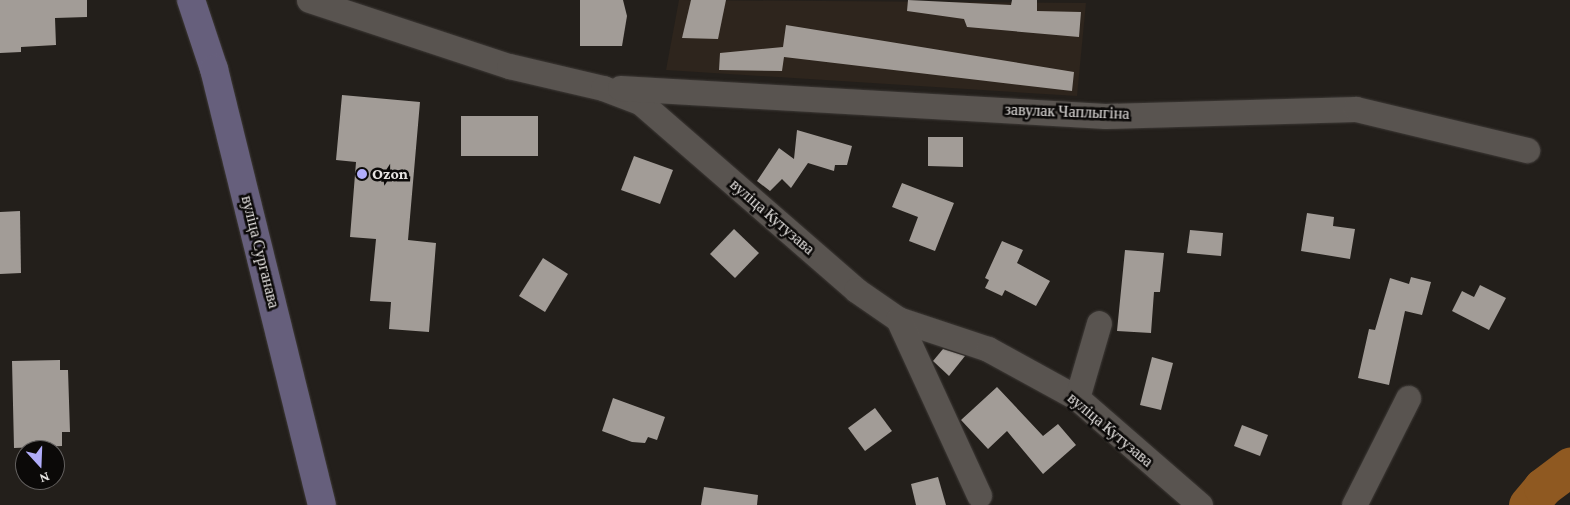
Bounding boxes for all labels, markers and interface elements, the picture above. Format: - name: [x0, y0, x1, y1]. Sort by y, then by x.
- street label: завулак Чаплыгіна: [1004, 100, 1130, 124]
- place label: Ozon: [372, 164, 408, 184]
- marker: Ozon: [356, 168, 368, 180]
- street label: вуліца Кутузава: [726, 175, 818, 259]
- street label: вуліца Сурганава: [237, 194, 283, 310]
- street label: вуліца Кутузава: [1063, 389, 1157, 471]
- north arrow: [15, 440, 65, 490]
- text: N: [38, 469, 52, 487]

